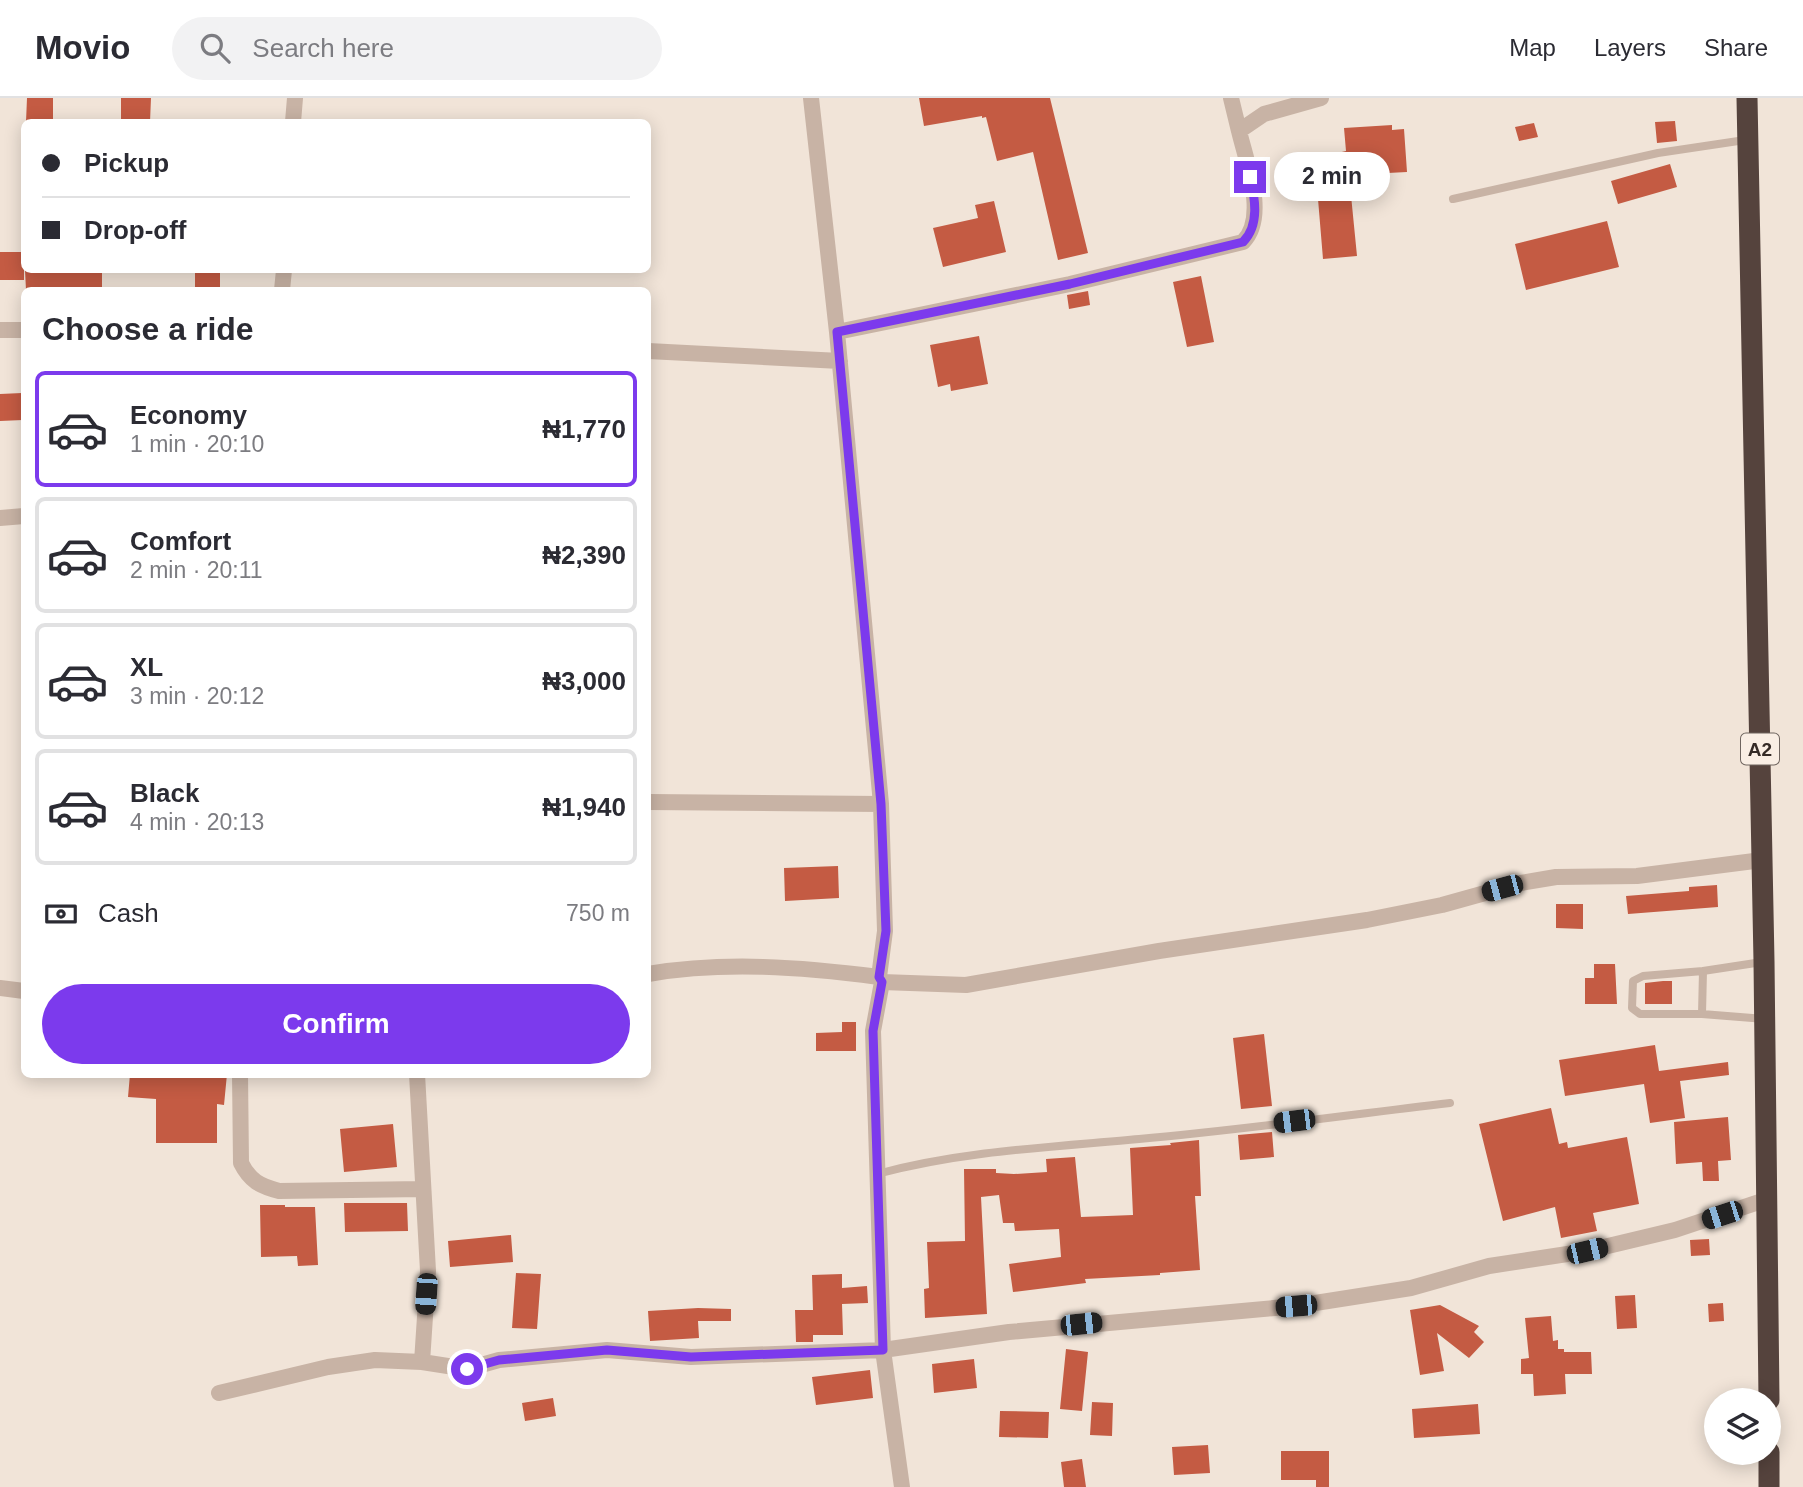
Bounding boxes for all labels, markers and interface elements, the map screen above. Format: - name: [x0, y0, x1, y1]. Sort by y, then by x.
- search box: [172, 17, 662, 80]
- text: Movio: [35, 29, 130, 66]
- icon: search: [196, 29, 234, 67]
- text: Search here: [252, 33, 394, 63]
- text: Map: [1509, 34, 1556, 61]
- text: Layers: [1594, 34, 1666, 61]
- text: Share: [1704, 34, 1768, 61]
- text: Pickup: [84, 148, 169, 178]
- callout: 2 min: [1274, 153, 1390, 202]
- route end: [1234, 161, 1266, 193]
- text: 2 min: [1302, 163, 1362, 189]
- text: Drop-off: [84, 215, 187, 245]
- text: Choose a ride: [42, 311, 254, 347]
- icon: car: [46, 398, 109, 461]
- text: Economy: [130, 400, 247, 430]
- text: ₦1,770: [542, 414, 626, 444]
- text: 1 min · 20:10: [130, 431, 264, 457]
- icon: car: [46, 524, 109, 587]
- text: Comfort: [130, 526, 231, 556]
- text: ₦2,390: [542, 540, 626, 570]
- text: 2 min · 20:11: [130, 557, 263, 583]
- icon: car: [46, 650, 109, 713]
- text: XL: [130, 652, 163, 682]
- text: ₦3,000: [542, 666, 626, 696]
- text: 3 min · 20:12: [130, 683, 264, 709]
- road number: A2: [1741, 734, 1779, 764]
- icon: car: [46, 776, 109, 839]
- text: Black: [130, 778, 199, 808]
- text: ₦1,940: [542, 792, 626, 822]
- text: 4 min · 20:13: [130, 809, 264, 835]
- car: [1479, 872, 1526, 904]
- icon: cash: [42, 895, 80, 933]
- text: Cash: [98, 898, 159, 928]
- text: 750 m: [566, 900, 630, 926]
- button: Confirm: [42, 984, 630, 1064]
- car: [1272, 1108, 1317, 1134]
- car: [1699, 1199, 1746, 1231]
- car: [1565, 1236, 1610, 1266]
- car: [415, 1272, 438, 1316]
- car: [1275, 1294, 1318, 1318]
- car: [1060, 1311, 1103, 1337]
- route start: [451, 1353, 483, 1385]
- map controls: [1704, 1388, 1781, 1465]
- button: layers: [1704, 1388, 1781, 1465]

